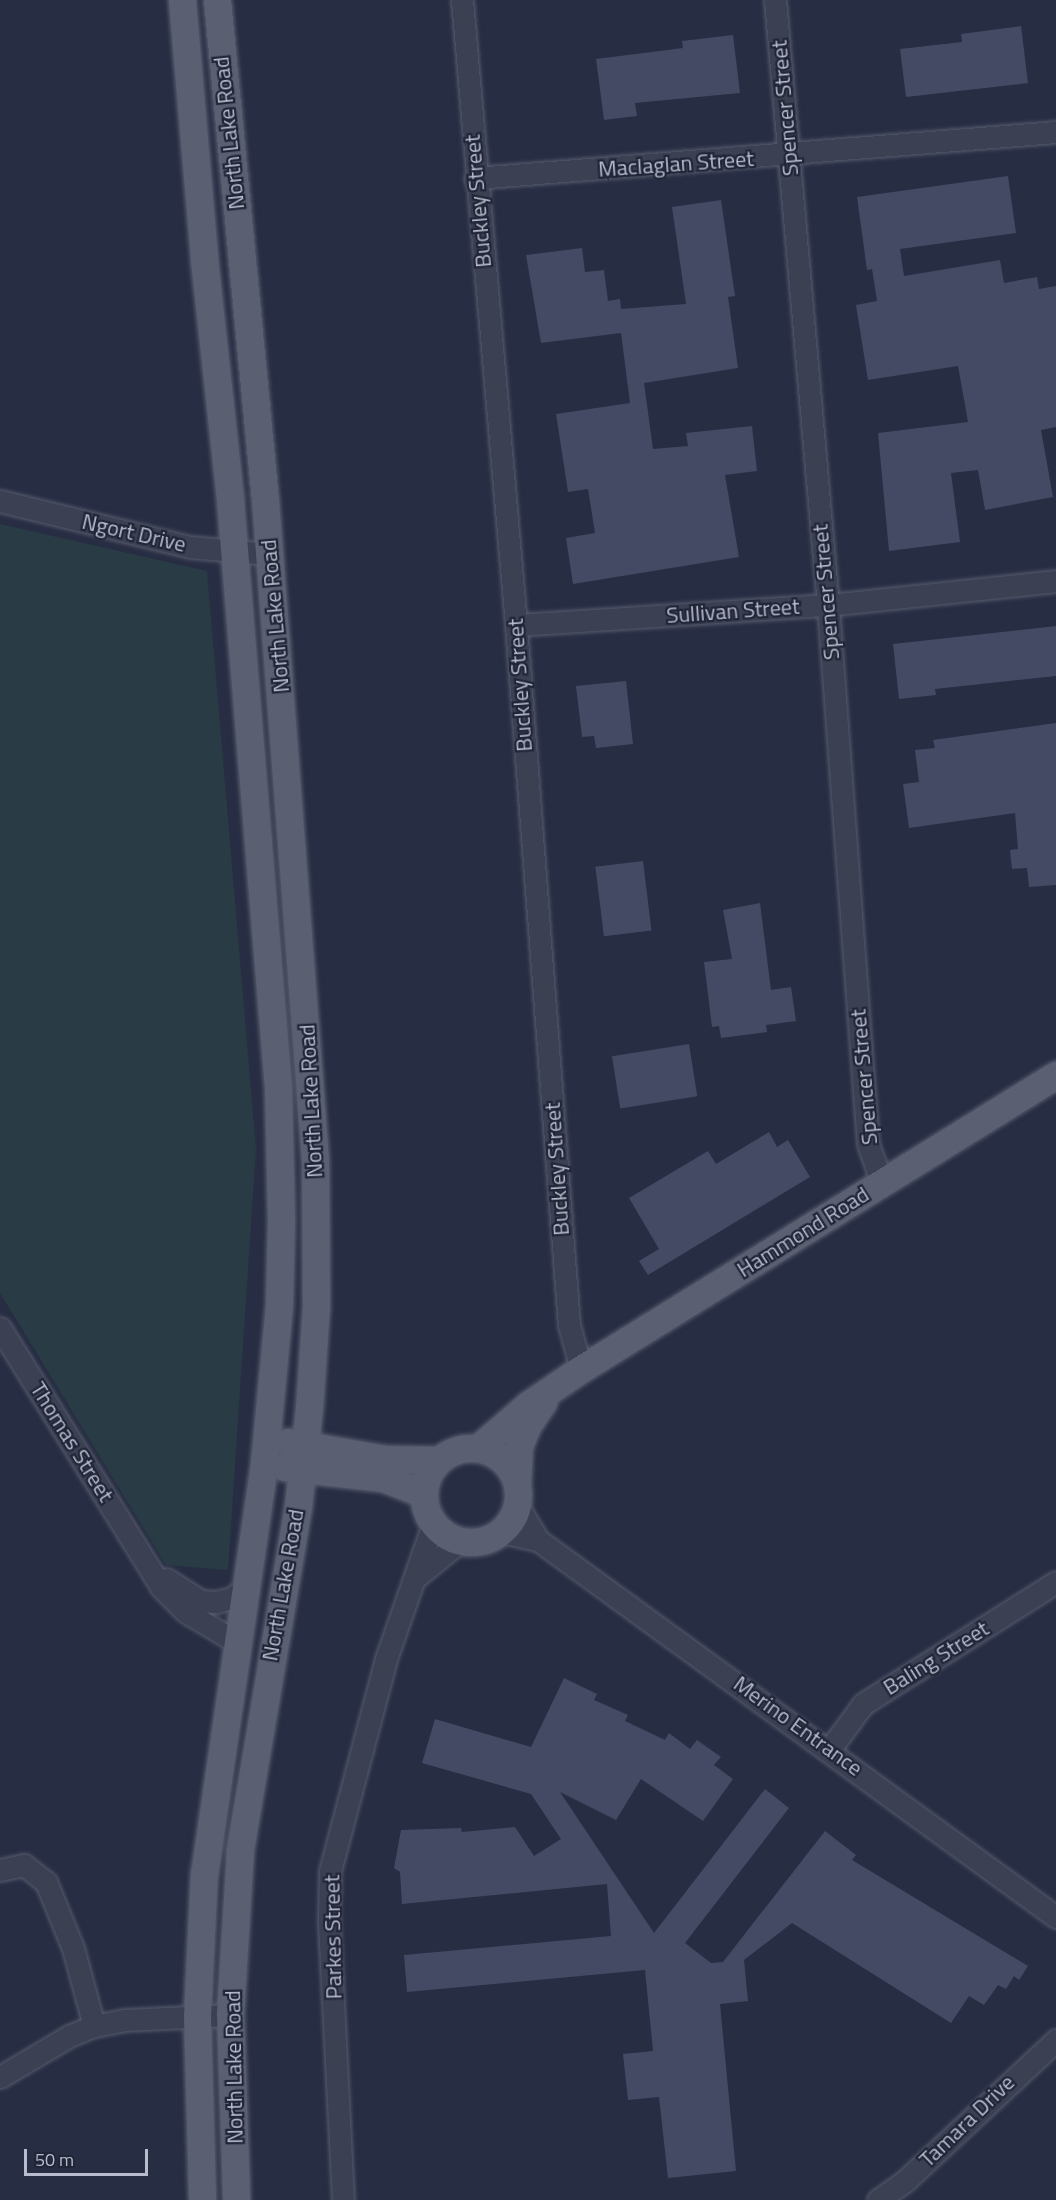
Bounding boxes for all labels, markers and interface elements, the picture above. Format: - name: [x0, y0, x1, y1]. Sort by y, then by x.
- street label: Spencer Street: [766, 39, 804, 177]
- street label: North Lake Road: [208, 55, 250, 211]
- street label: Buckley Street: [459, 133, 497, 269]
- street label: Maclaglan Street: [597, 145, 755, 183]
- street label: Ngort Drive: [79, 508, 189, 558]
- street label: Spencer Street: [807, 523, 845, 661]
- street label: North Lake Road: [255, 538, 295, 694]
- street label: Sullivan Street: [666, 593, 800, 629]
- street label: Buckley Street: [502, 617, 538, 753]
- street label: Spencer Street: [845, 1008, 883, 1146]
- street label: North Lake Road: [294, 1024, 328, 1178]
- street label: Buckley Street: [539, 1101, 575, 1237]
- street label: Hammond Road: [732, 1181, 874, 1283]
- street label: Thomas Street: [25, 1377, 119, 1507]
- street label: North Lake Road: [257, 1507, 309, 1663]
- street label: Baling Street: [878, 1615, 994, 1701]
- street label: Merino Entrance: [728, 1670, 868, 1782]
- street label: Parkes Street: [319, 1874, 347, 2000]
- street label: North Lake Road: [219, 1990, 249, 2144]
- street label: Tamara Drive: [914, 2069, 1020, 2173]
- scale bar: [27, 2137, 152, 2175]
- text: 50 m: [35, 2146, 74, 2173]

